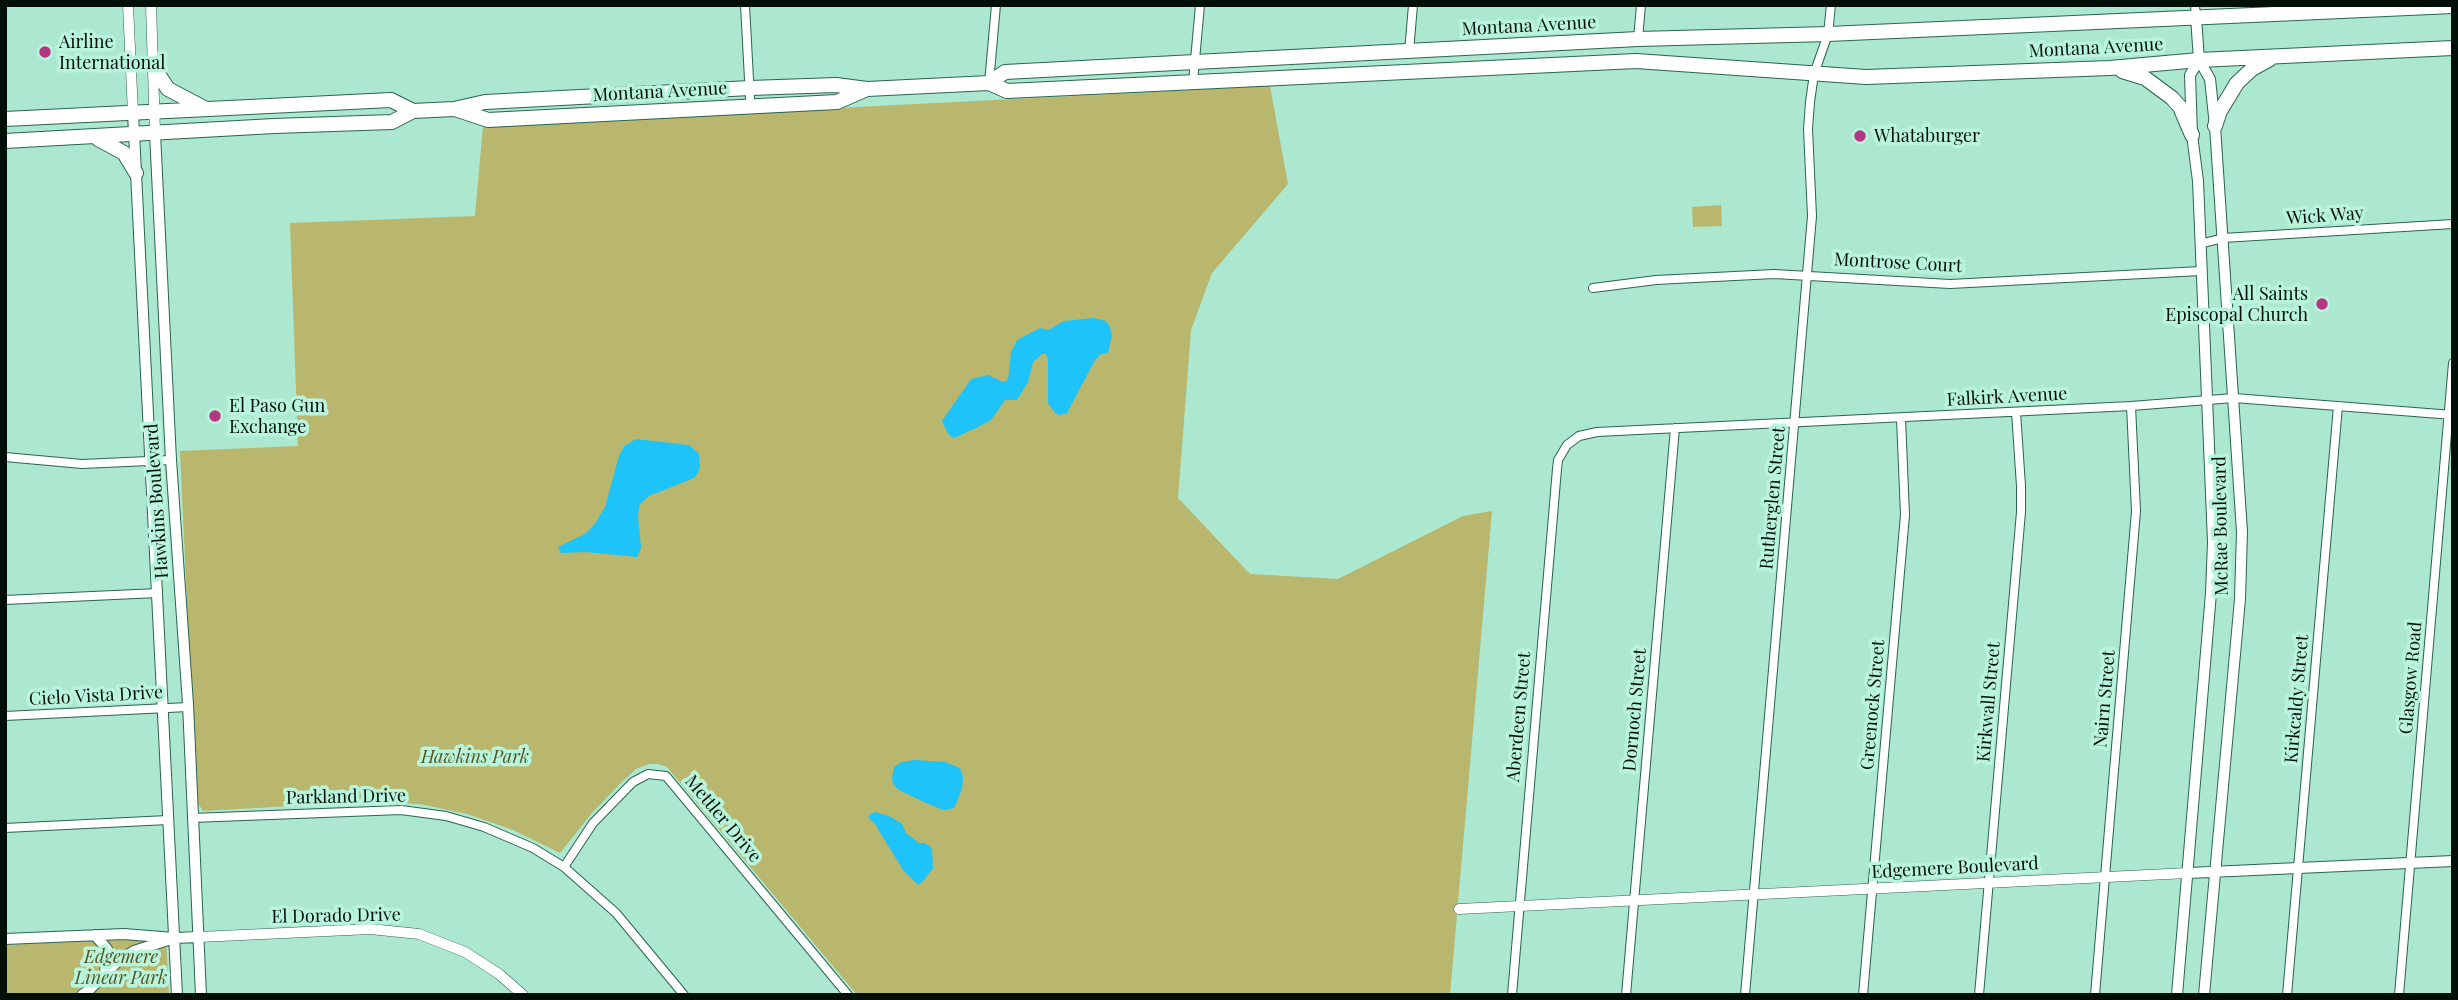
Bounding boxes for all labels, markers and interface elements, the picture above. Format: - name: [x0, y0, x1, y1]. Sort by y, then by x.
- street label: Montana Avenue: [1461, 12, 1597, 40]
- place label: Airline International: [59, 31, 165, 74]
- street label: Montana Avenue: [2028, 34, 2164, 62]
- marker: Airline International: [37, 44, 53, 60]
- street label: Montana Avenue: [592, 78, 728, 106]
- place label: Whataburger: [1874, 125, 1980, 147]
- marker: Whataburger: [1852, 128, 1868, 144]
- street label: Wick Way: [2286, 203, 2364, 229]
- street label: Montrose Court: [1833, 249, 1963, 277]
- place label: All Saints Episcopal Church: [2165, 283, 2308, 326]
- marker: All Saints Episcopal Church: [2314, 296, 2330, 312]
- street label: Falkirk Avenue: [1946, 383, 2068, 411]
- place label: El Paso Gun Exchange: [229, 395, 325, 438]
- marker: El Paso Gun Exchange: [207, 408, 223, 424]
- street label: Hawkins Boulevard: [141, 423, 173, 579]
- street label: Rutherglen Street: [1756, 426, 1790, 570]
- street label: McRae Boulevard: [2209, 456, 2233, 596]
- street label: Glasgow Road: [2395, 621, 2427, 735]
- street label: Kirkcaldy Street: [2281, 634, 2313, 764]
- street label: Greenock Street: [1857, 639, 1889, 771]
- street label: Kirkwall Street: [1973, 641, 2005, 763]
- street label: Dornoch Street: [1619, 647, 1651, 773]
- street label: Nairn Street: [2090, 649, 2120, 749]
- street label: Aberdeen Street: [1503, 651, 1535, 783]
- street label: Cielo Vista Drive: [28, 682, 164, 710]
- park label: Hawkins Park: [421, 746, 529, 768]
- street label: Mettler Drive: [680, 771, 766, 867]
- street label: Parkland Drive: [286, 785, 406, 809]
- street label: Edgemere Boulevard: [1871, 853, 2039, 883]
- street label: El Dorado Drive: [271, 904, 401, 928]
- park label: Edgemere Linear Park: [75, 946, 167, 988]

